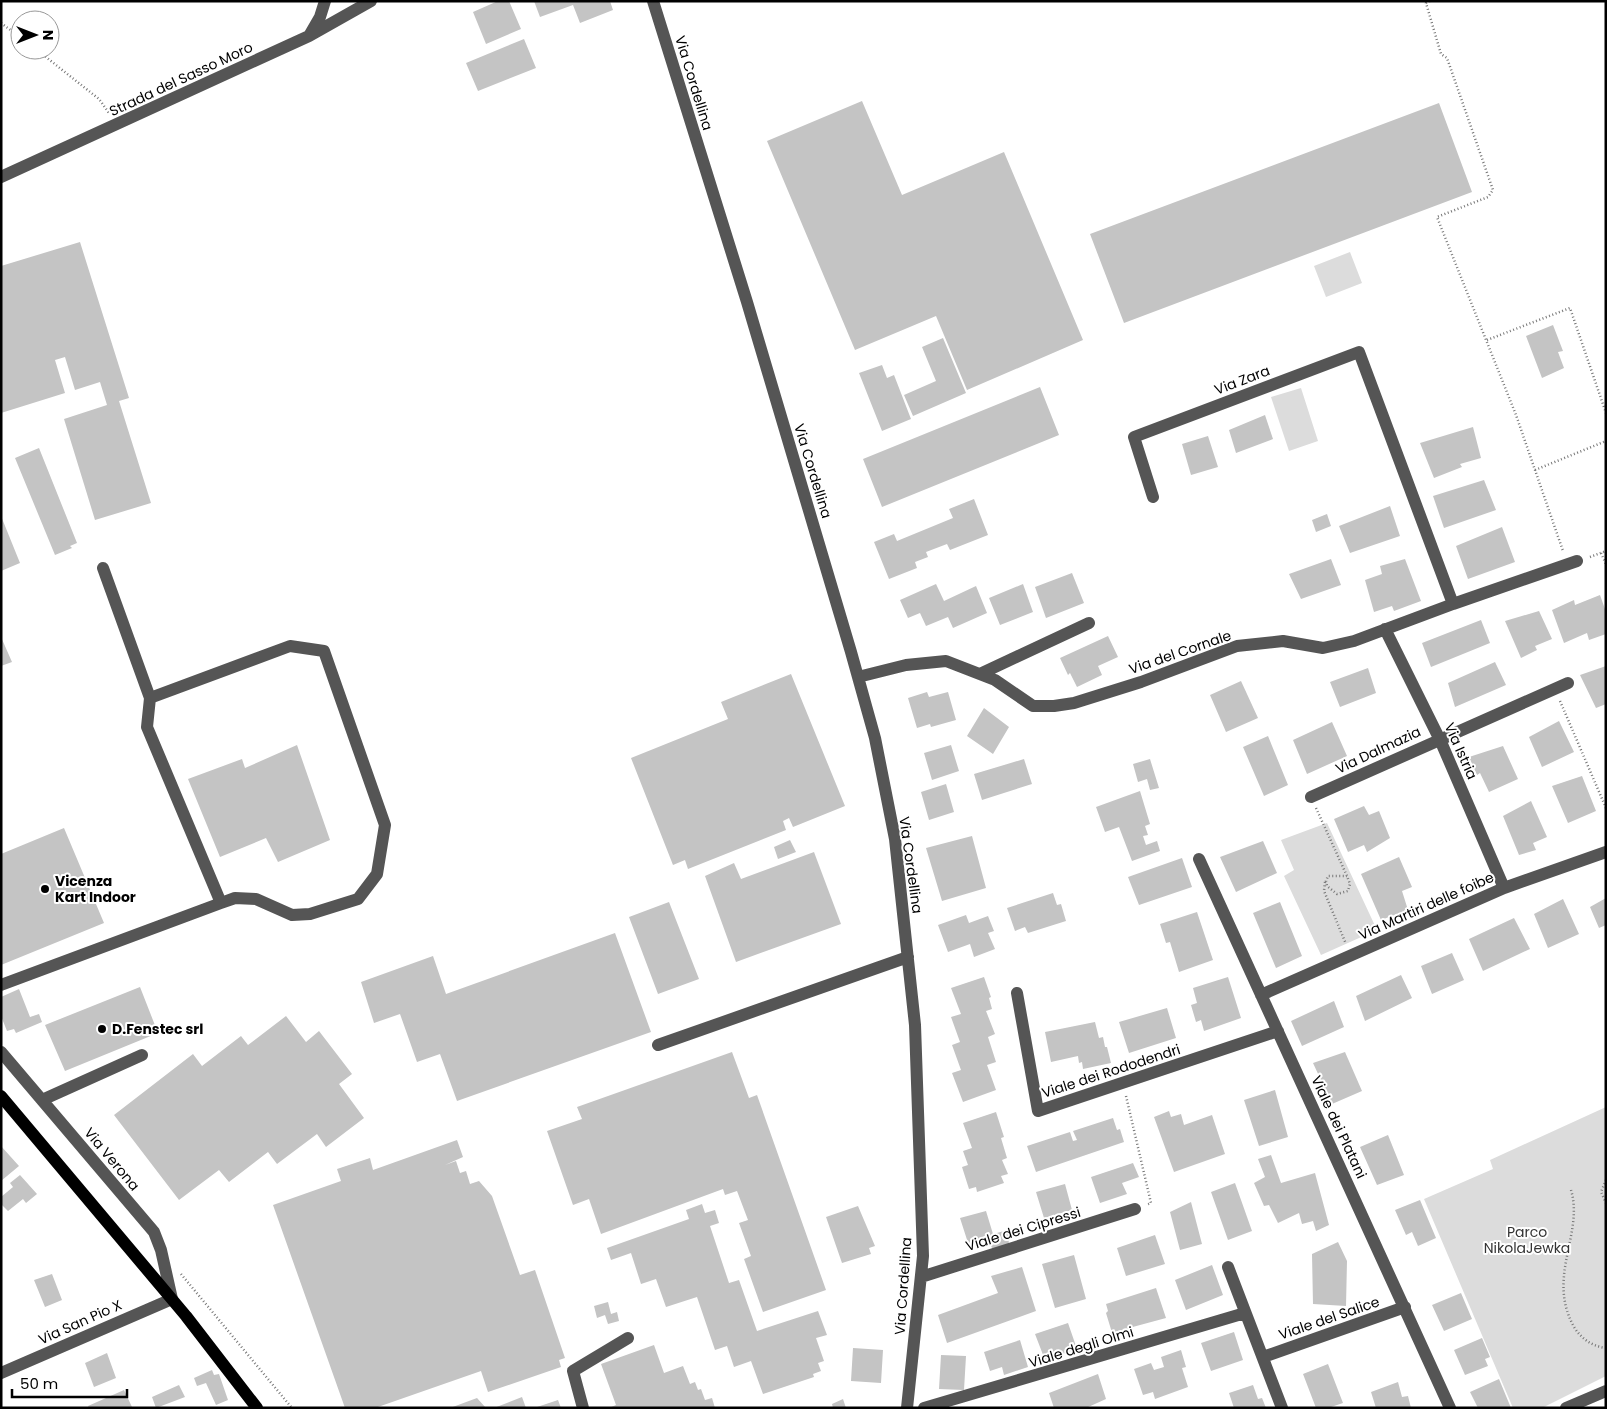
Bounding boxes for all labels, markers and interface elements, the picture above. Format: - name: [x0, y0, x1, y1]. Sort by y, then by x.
- north arrow: [10, 10, 60, 60]
- text: N: [38, 30, 58, 40]
- street label: Via Cordellina: [670, 33, 718, 133]
- street label: Strada del Sasso Moro: [106, 37, 256, 121]
- street label: Via Zara: [1211, 360, 1273, 400]
- street label: Via Cordellina: [789, 421, 837, 521]
- street label: Via del Cornale: [1126, 625, 1234, 679]
- street label: Via Istria: [1440, 719, 1482, 783]
- street label: Via Dalmazia: [1332, 721, 1424, 779]
- street label: Via Cordellina: [894, 815, 928, 915]
- street label: Via Martiri delle foibe: [1355, 867, 1497, 945]
- place label: Vicenza Kart Indoor: [55, 871, 136, 907]
- marker: Vicenza Kart Indoor: [39, 883, 51, 895]
- place label: D.Fenstec srl: [112, 1019, 203, 1039]
- marker: D.Fenstec srl: [96, 1023, 108, 1035]
- street label: Viale dei Rododendri: [1039, 1039, 1183, 1103]
- street label: Viale dei Platani: [1306, 1072, 1372, 1182]
- street label: Via Verona: [80, 1123, 144, 1195]
- street label: Viale dei Cipressi: [963, 1202, 1083, 1256]
- park label: Parco NikolaJewka: [1484, 1222, 1570, 1258]
- street label: Via Cordellina: [890, 1236, 916, 1336]
- street label: Viale del Salice: [1276, 1291, 1382, 1345]
- street label: Via San Pio X: [35, 1295, 125, 1349]
- street label: Viale degli Olmi: [1026, 1322, 1136, 1372]
- scale bar: [12, 1366, 128, 1398]
- text: 50 m: [20, 1373, 58, 1394]

